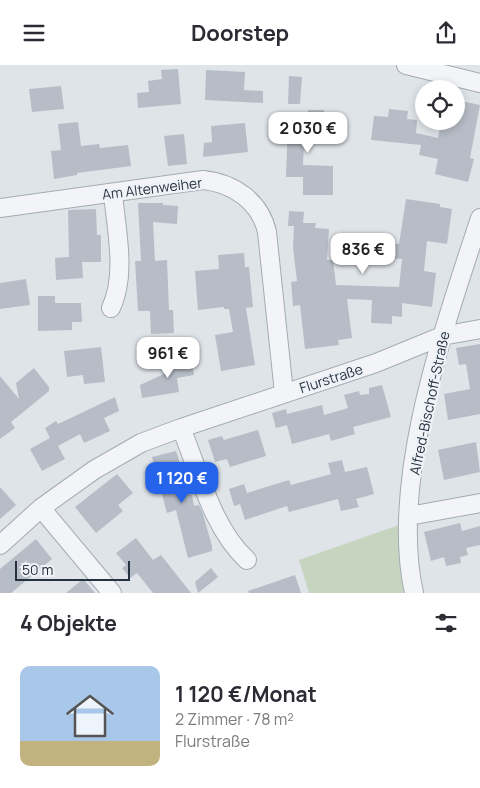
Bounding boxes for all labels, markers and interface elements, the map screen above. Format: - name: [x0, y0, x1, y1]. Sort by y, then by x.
- text: Doorstep: [191, 18, 289, 48]
- icon: menu: [20, 19, 48, 47]
- icon: share: [432, 19, 460, 47]
- map controls: [415, 80, 465, 130]
- button: locate: [415, 80, 465, 130]
- pin: 2 030 €: [262, 111, 354, 154]
- text: 2 030 €: [279, 117, 337, 139]
- street label: Am Altenweiher: [101, 172, 203, 204]
- pin: 836 €: [328, 233, 398, 275]
- text: 836 €: [341, 238, 385, 260]
- street label: Alfred-Bischoff-Straße: [404, 329, 454, 477]
- pin: 961 €: [133, 337, 203, 379]
- text: 961 €: [148, 342, 188, 364]
- street label: Flurstraße: [297, 359, 365, 397]
- pin: 1 120 €: [136, 461, 228, 504]
- text: 1 120 €: [156, 467, 208, 489]
- scale bar: [15, 558, 130, 581]
- text: 50 m: [22, 560, 53, 579]
- text: 4 Objekte: [20, 609, 117, 637]
- icon: filters: [432, 609, 460, 637]
- text: 1 120 €/Monat: [175, 680, 317, 708]
- icon: home: [60, 686, 120, 746]
- text: 2 Zimmer · 78 m²: [175, 708, 294, 730]
- text: Flurstraße: [175, 730, 250, 752]

